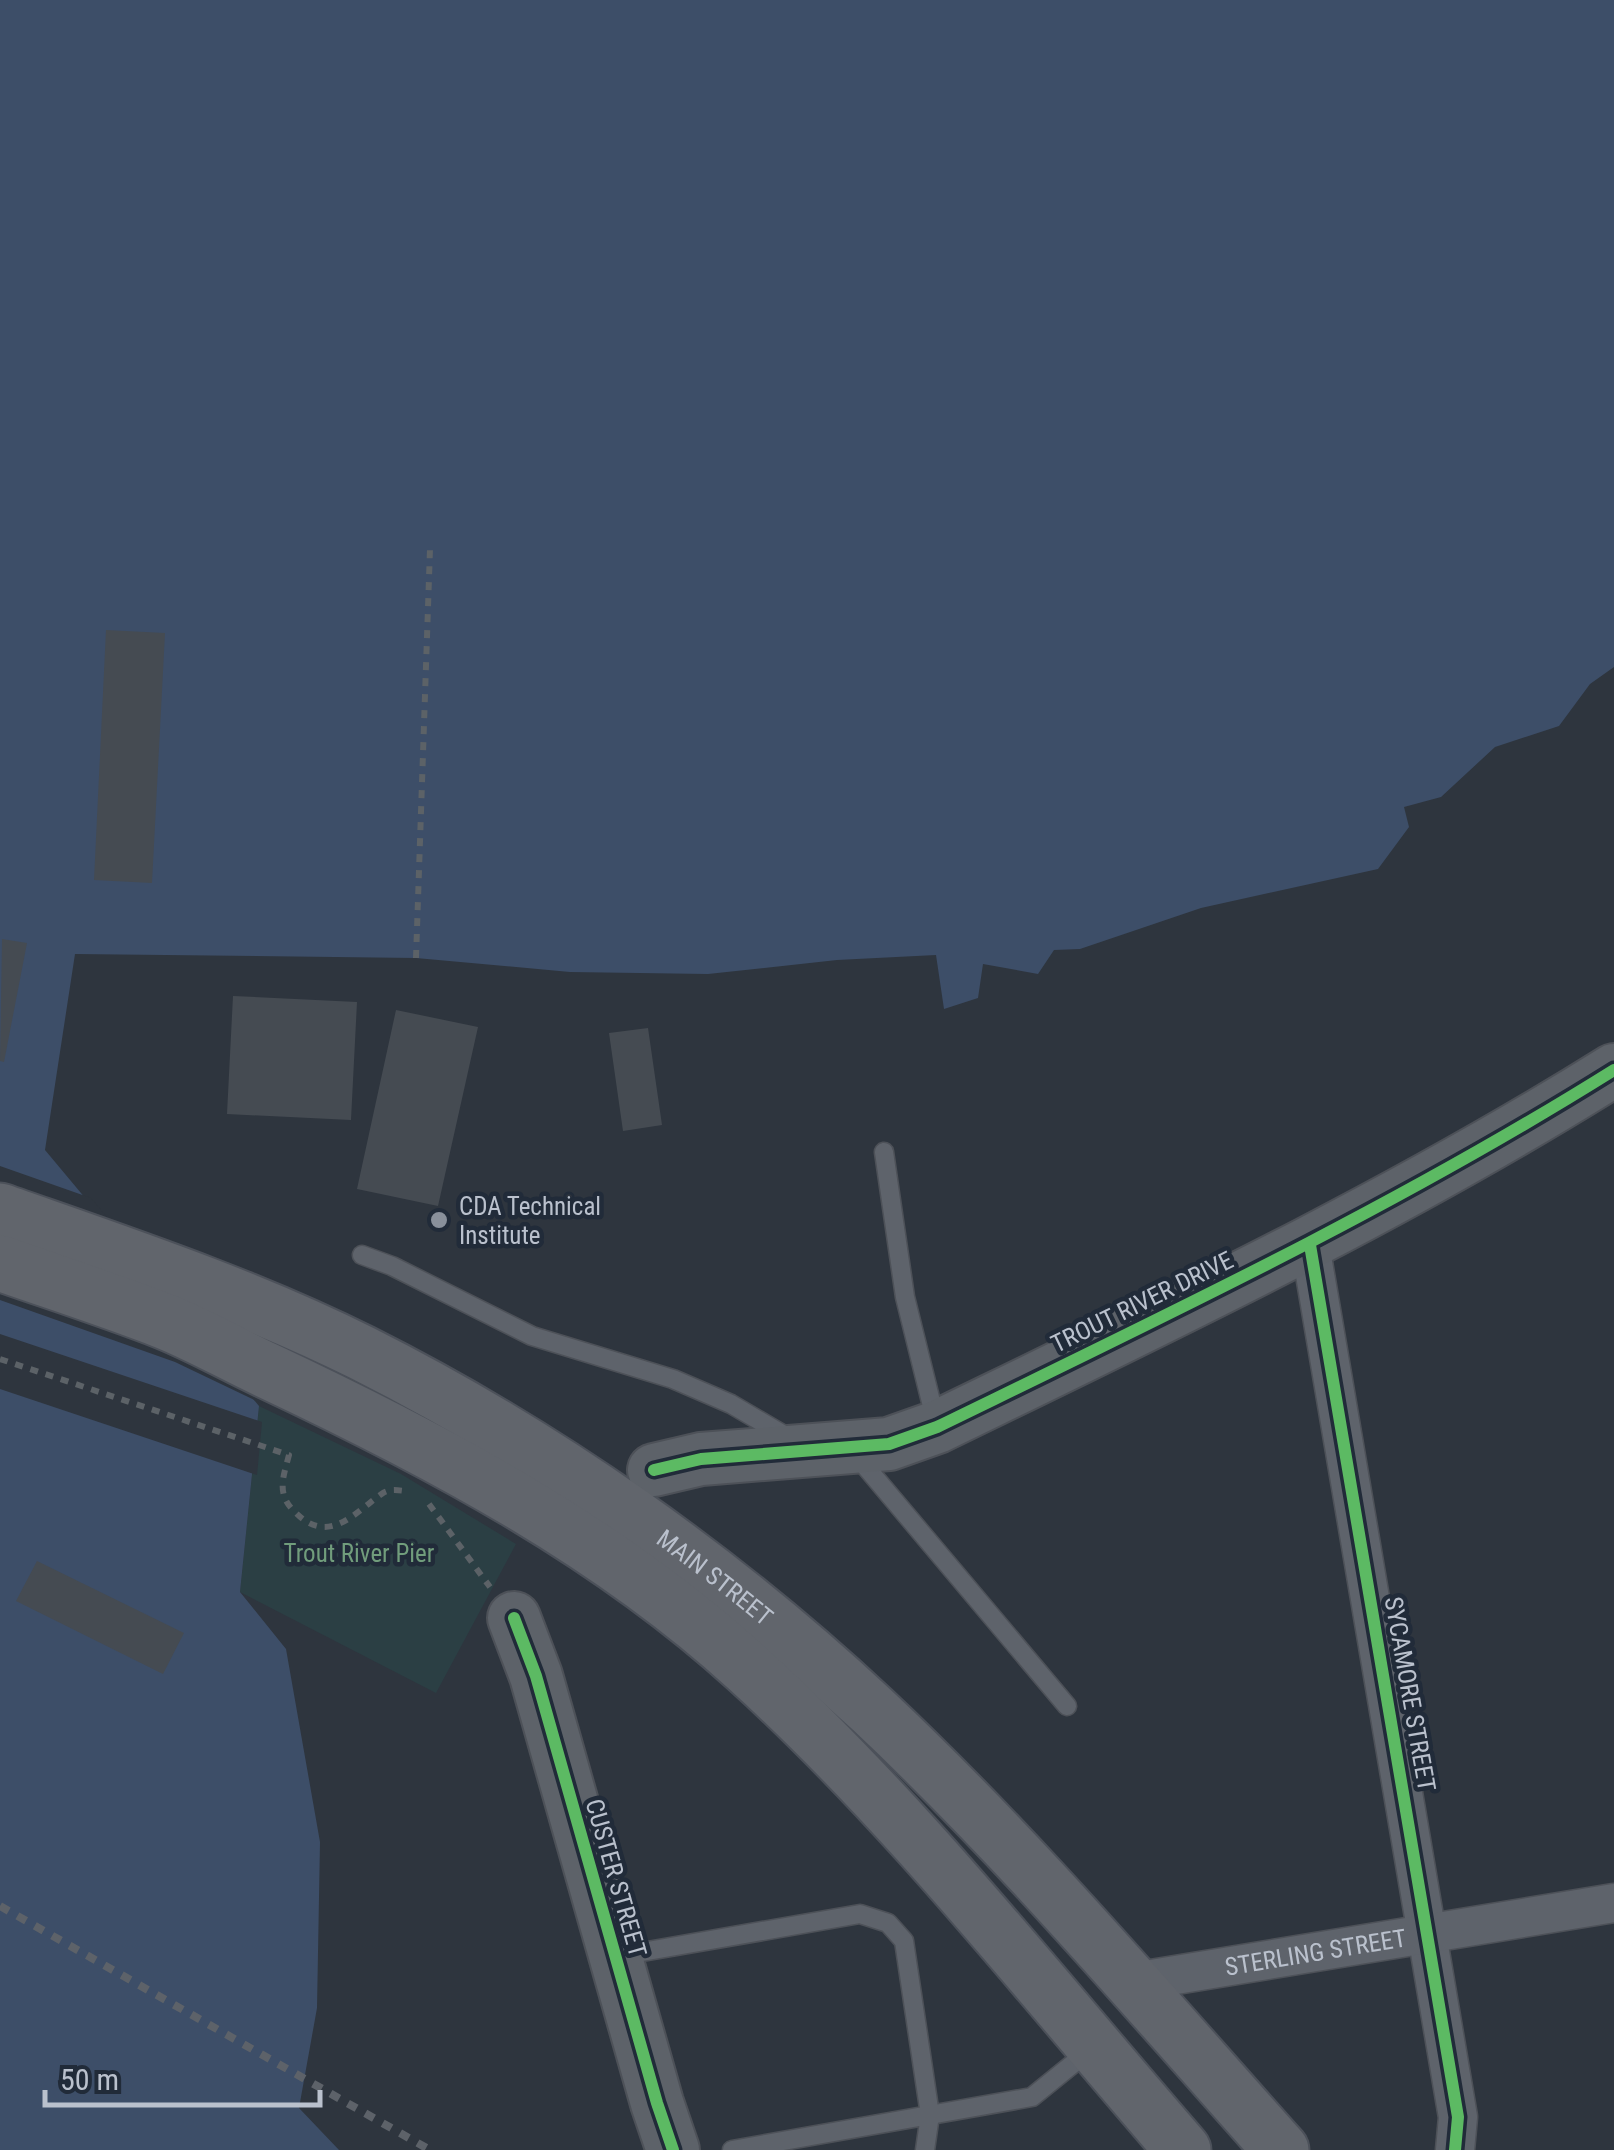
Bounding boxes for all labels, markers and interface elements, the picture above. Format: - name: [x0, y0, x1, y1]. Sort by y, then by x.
- place label: CDA Technical Institute: [459, 1192, 601, 1250]
- marker: CDA Technical Institute: [428, 1209, 450, 1231]
- street label: TROUT RIVER DRIVE: [1046, 1245, 1238, 1359]
- street label: MAIN STREET: [651, 1523, 779, 1631]
- park label: Trout River Pier: [284, 1539, 435, 1568]
- street label: SYCAMORE STREET: [1379, 1594, 1441, 1794]
- street label: CUSTER STREET: [580, 1796, 652, 1960]
- street label: STERLING STREET: [1223, 1923, 1408, 1981]
- scale bar: [45, 2045, 320, 2107]
- text: 50 m: [60, 2062, 119, 2097]

